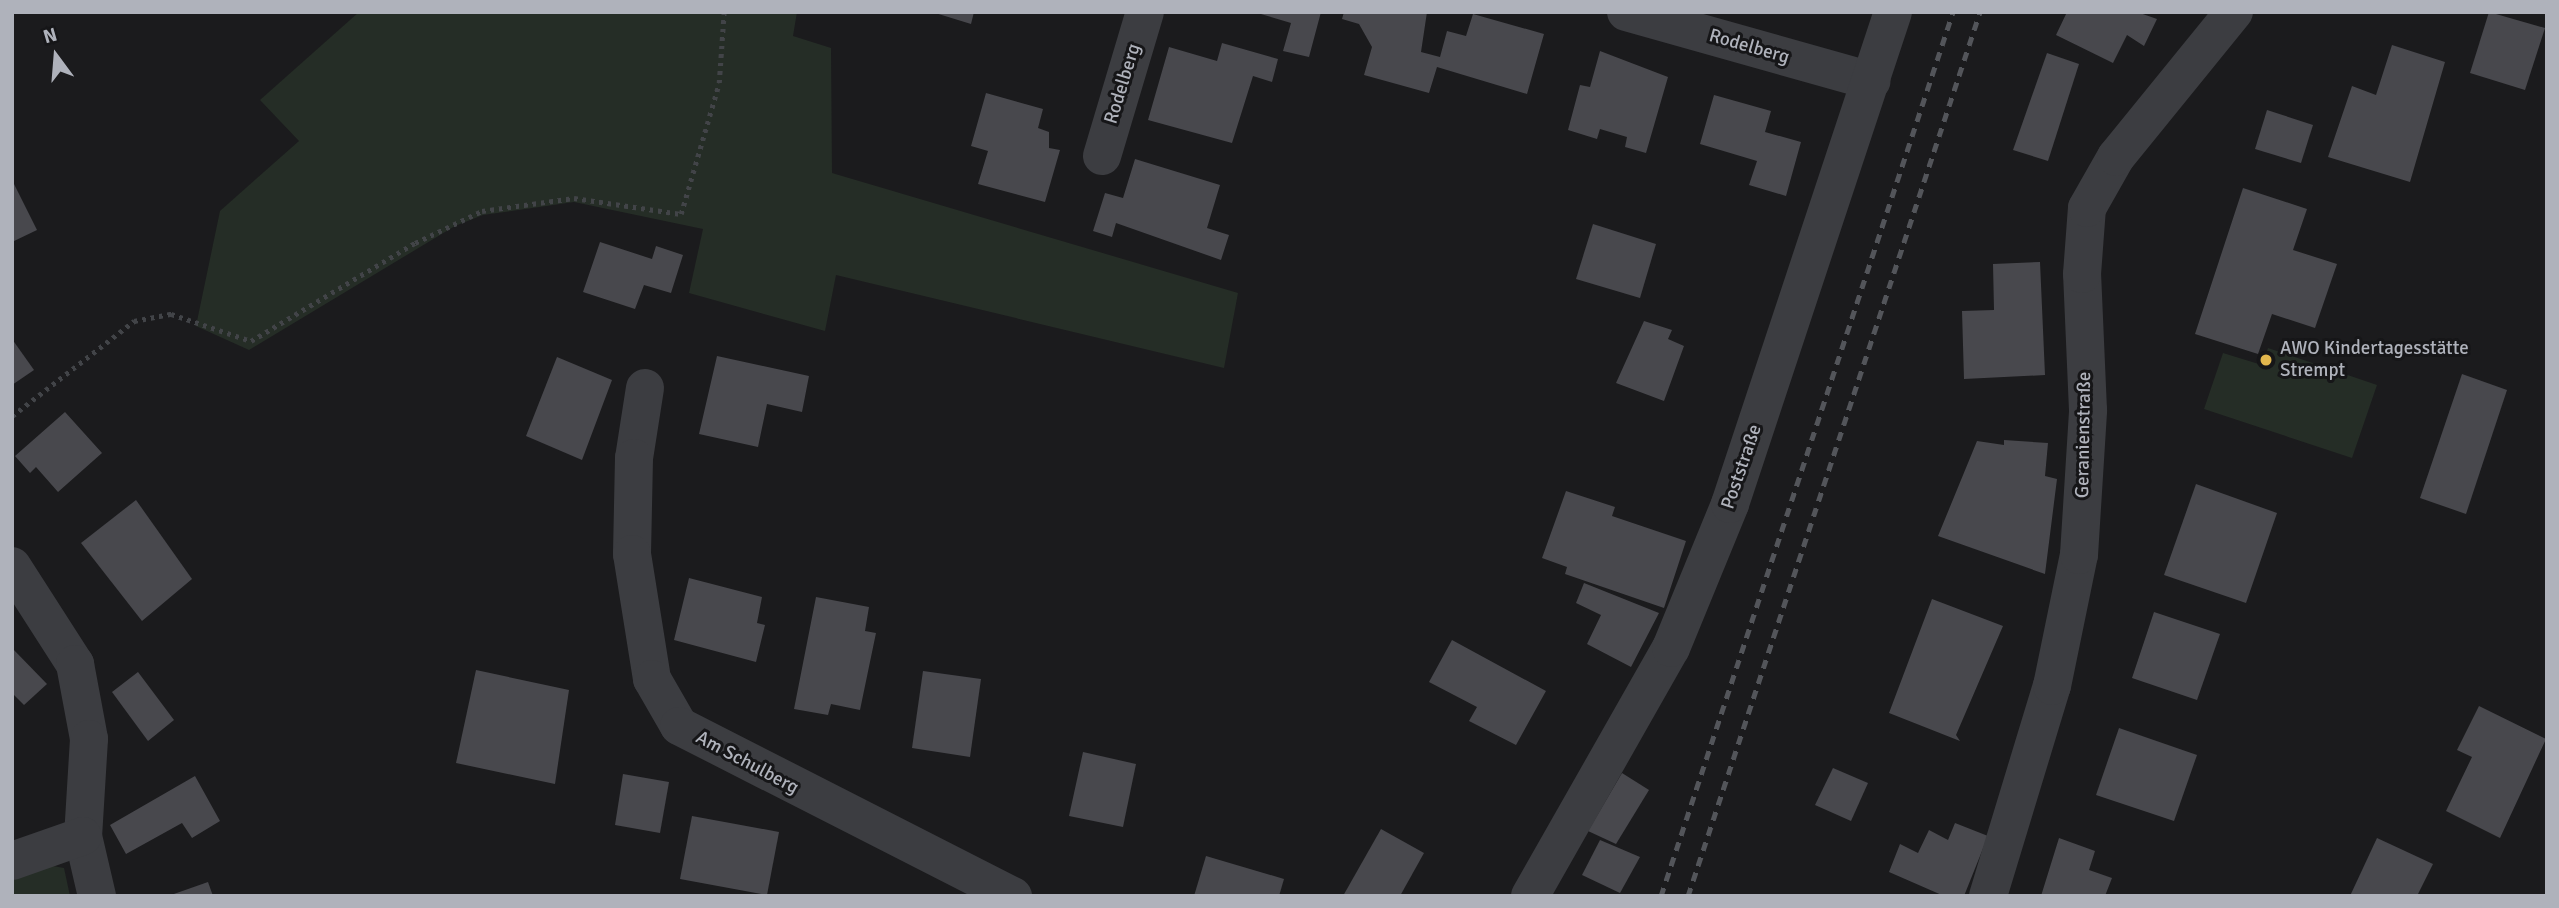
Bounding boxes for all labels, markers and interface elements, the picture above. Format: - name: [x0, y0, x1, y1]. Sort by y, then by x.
- north arrow: [21, 21, 91, 91]
- text: N: [41, 22, 60, 49]
- street label: Rodelberg: [1706, 25, 1792, 69]
- street label: Rodelberg: [1100, 41, 1146, 127]
- place label: AWO Kindertagesstätte Strempt: [2280, 338, 2469, 382]
- marker: AWO Kindertagesstätte Strempt: [2258, 352, 2274, 368]
- street label: Geranienstraße: [2071, 372, 2097, 498]
- street label: Poststraße: [1717, 422, 1767, 512]
- street label: Am Schulberg: [692, 726, 802, 800]

